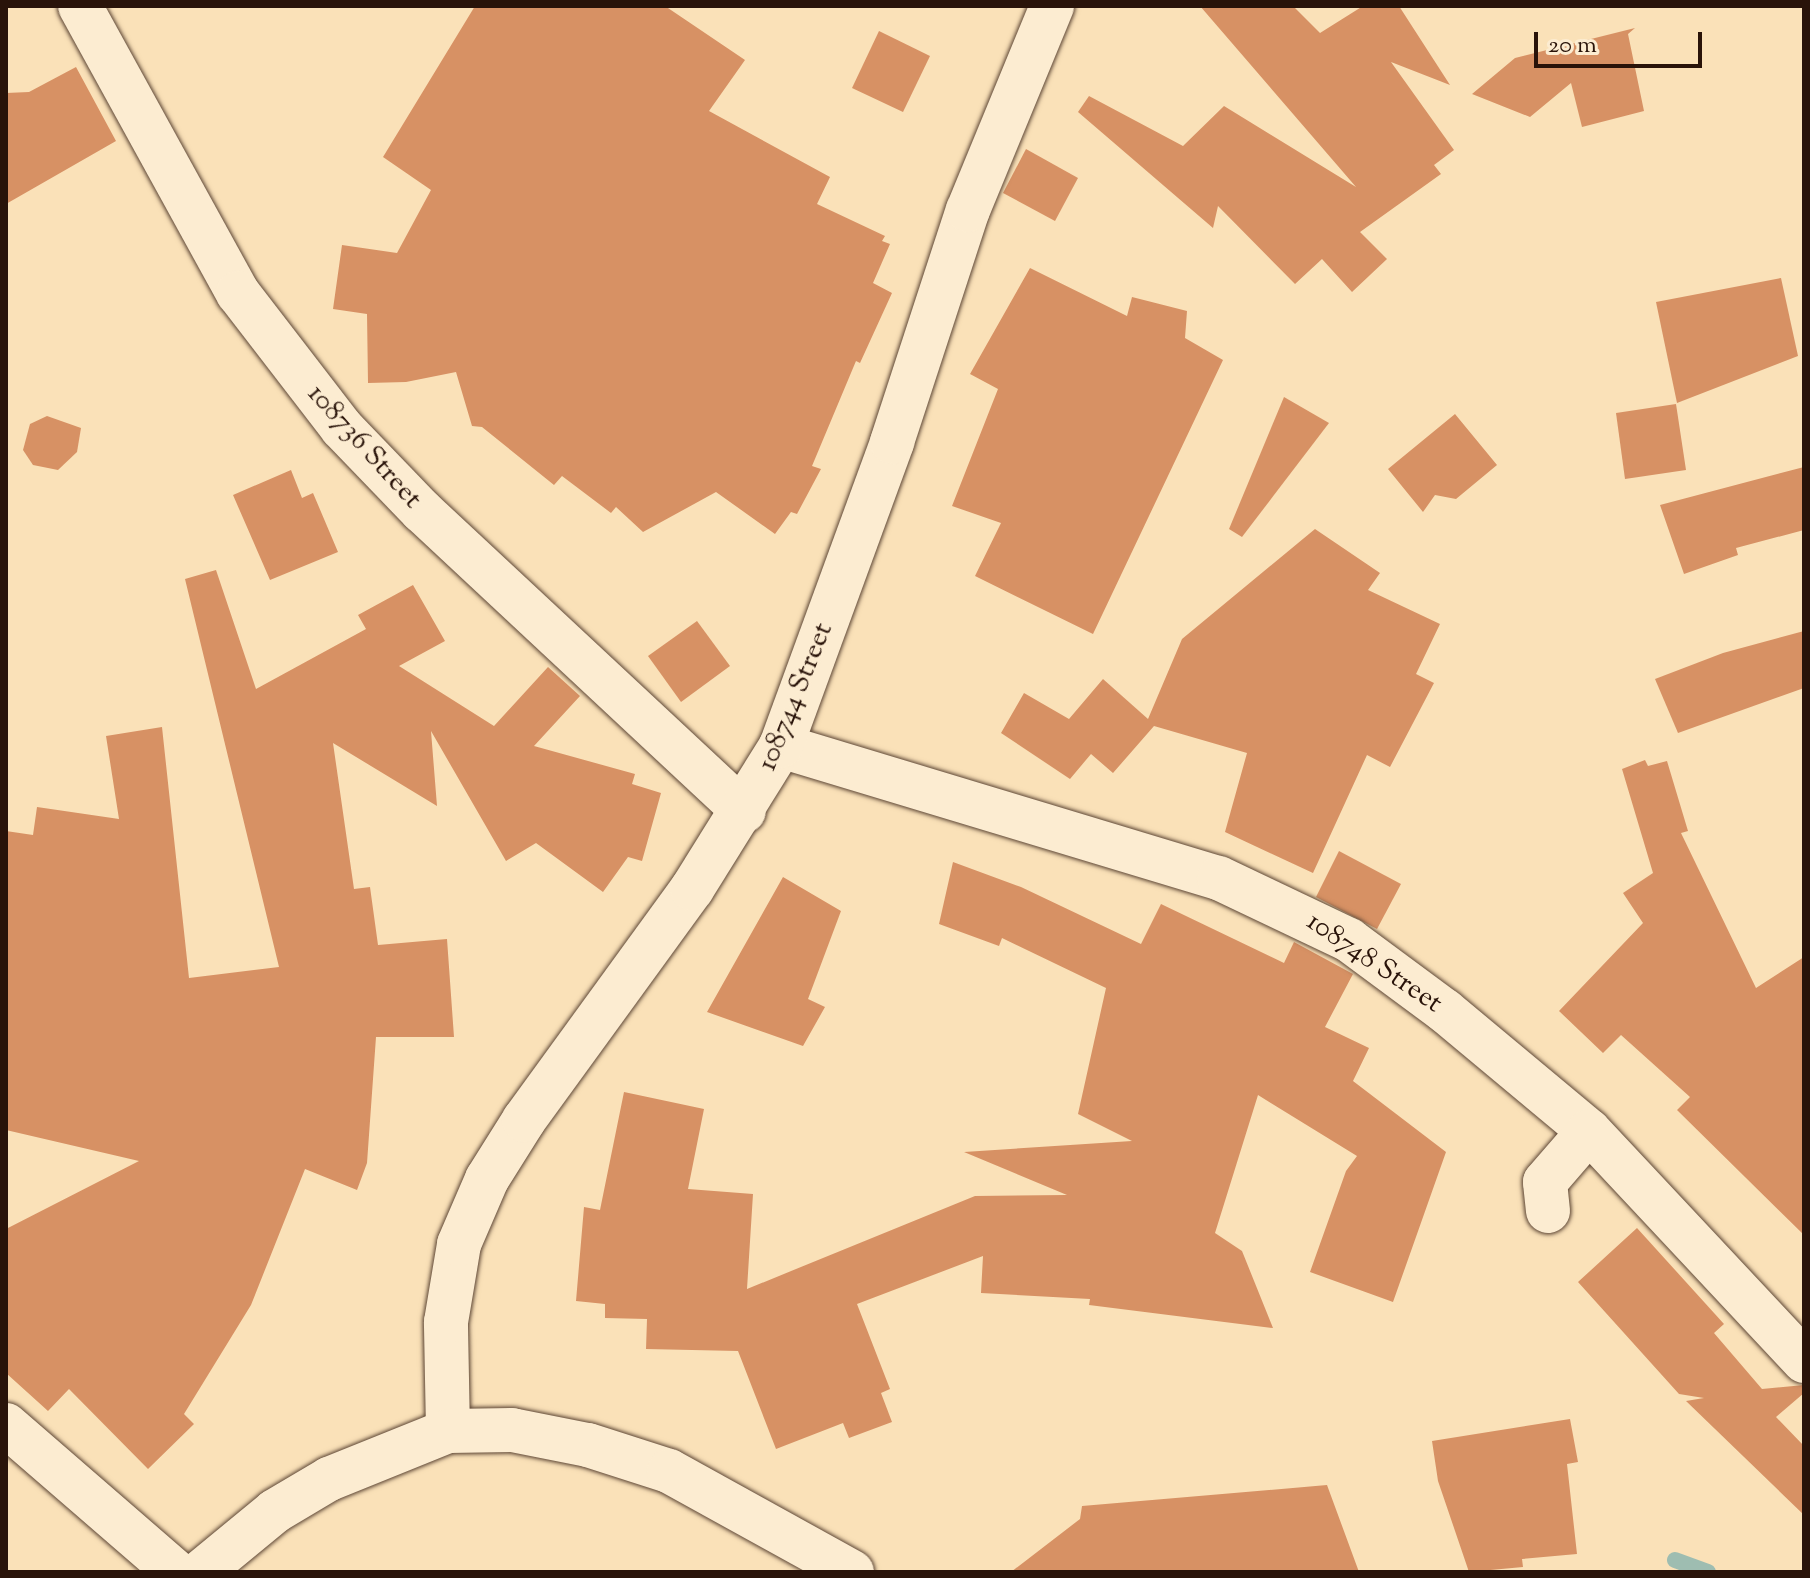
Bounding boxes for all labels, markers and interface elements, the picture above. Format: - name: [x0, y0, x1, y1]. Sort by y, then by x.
- scale bar: [1538, 16, 1706, 66]
- text: 20 m: [1548, 29, 1597, 63]
- street label: 108736 Street: [300, 378, 428, 516]
- street label: 108744 Street: [751, 618, 841, 776]
- street label: 108748 Street: [1300, 905, 1448, 1021]

